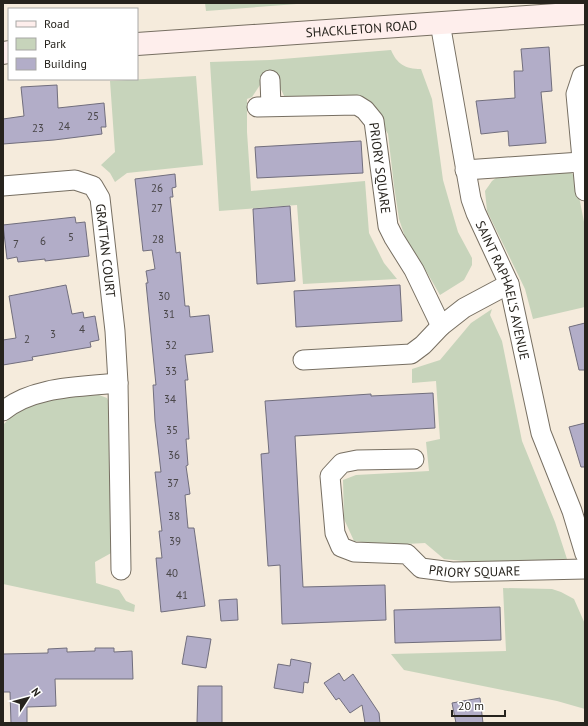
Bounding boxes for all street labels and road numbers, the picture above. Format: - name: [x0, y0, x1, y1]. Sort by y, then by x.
- street label: SHACKLETON ROAD: [305, 17, 418, 41]
- street label: PRIORY SQUARE: [365, 121, 394, 215]
- street label: GRATTAN COURT: [92, 203, 119, 298]
- street label: SAINT RAPHAEL'S AVENUE: [472, 218, 533, 362]
- street label: PRIORY SQUARE: [428, 561, 521, 581]

